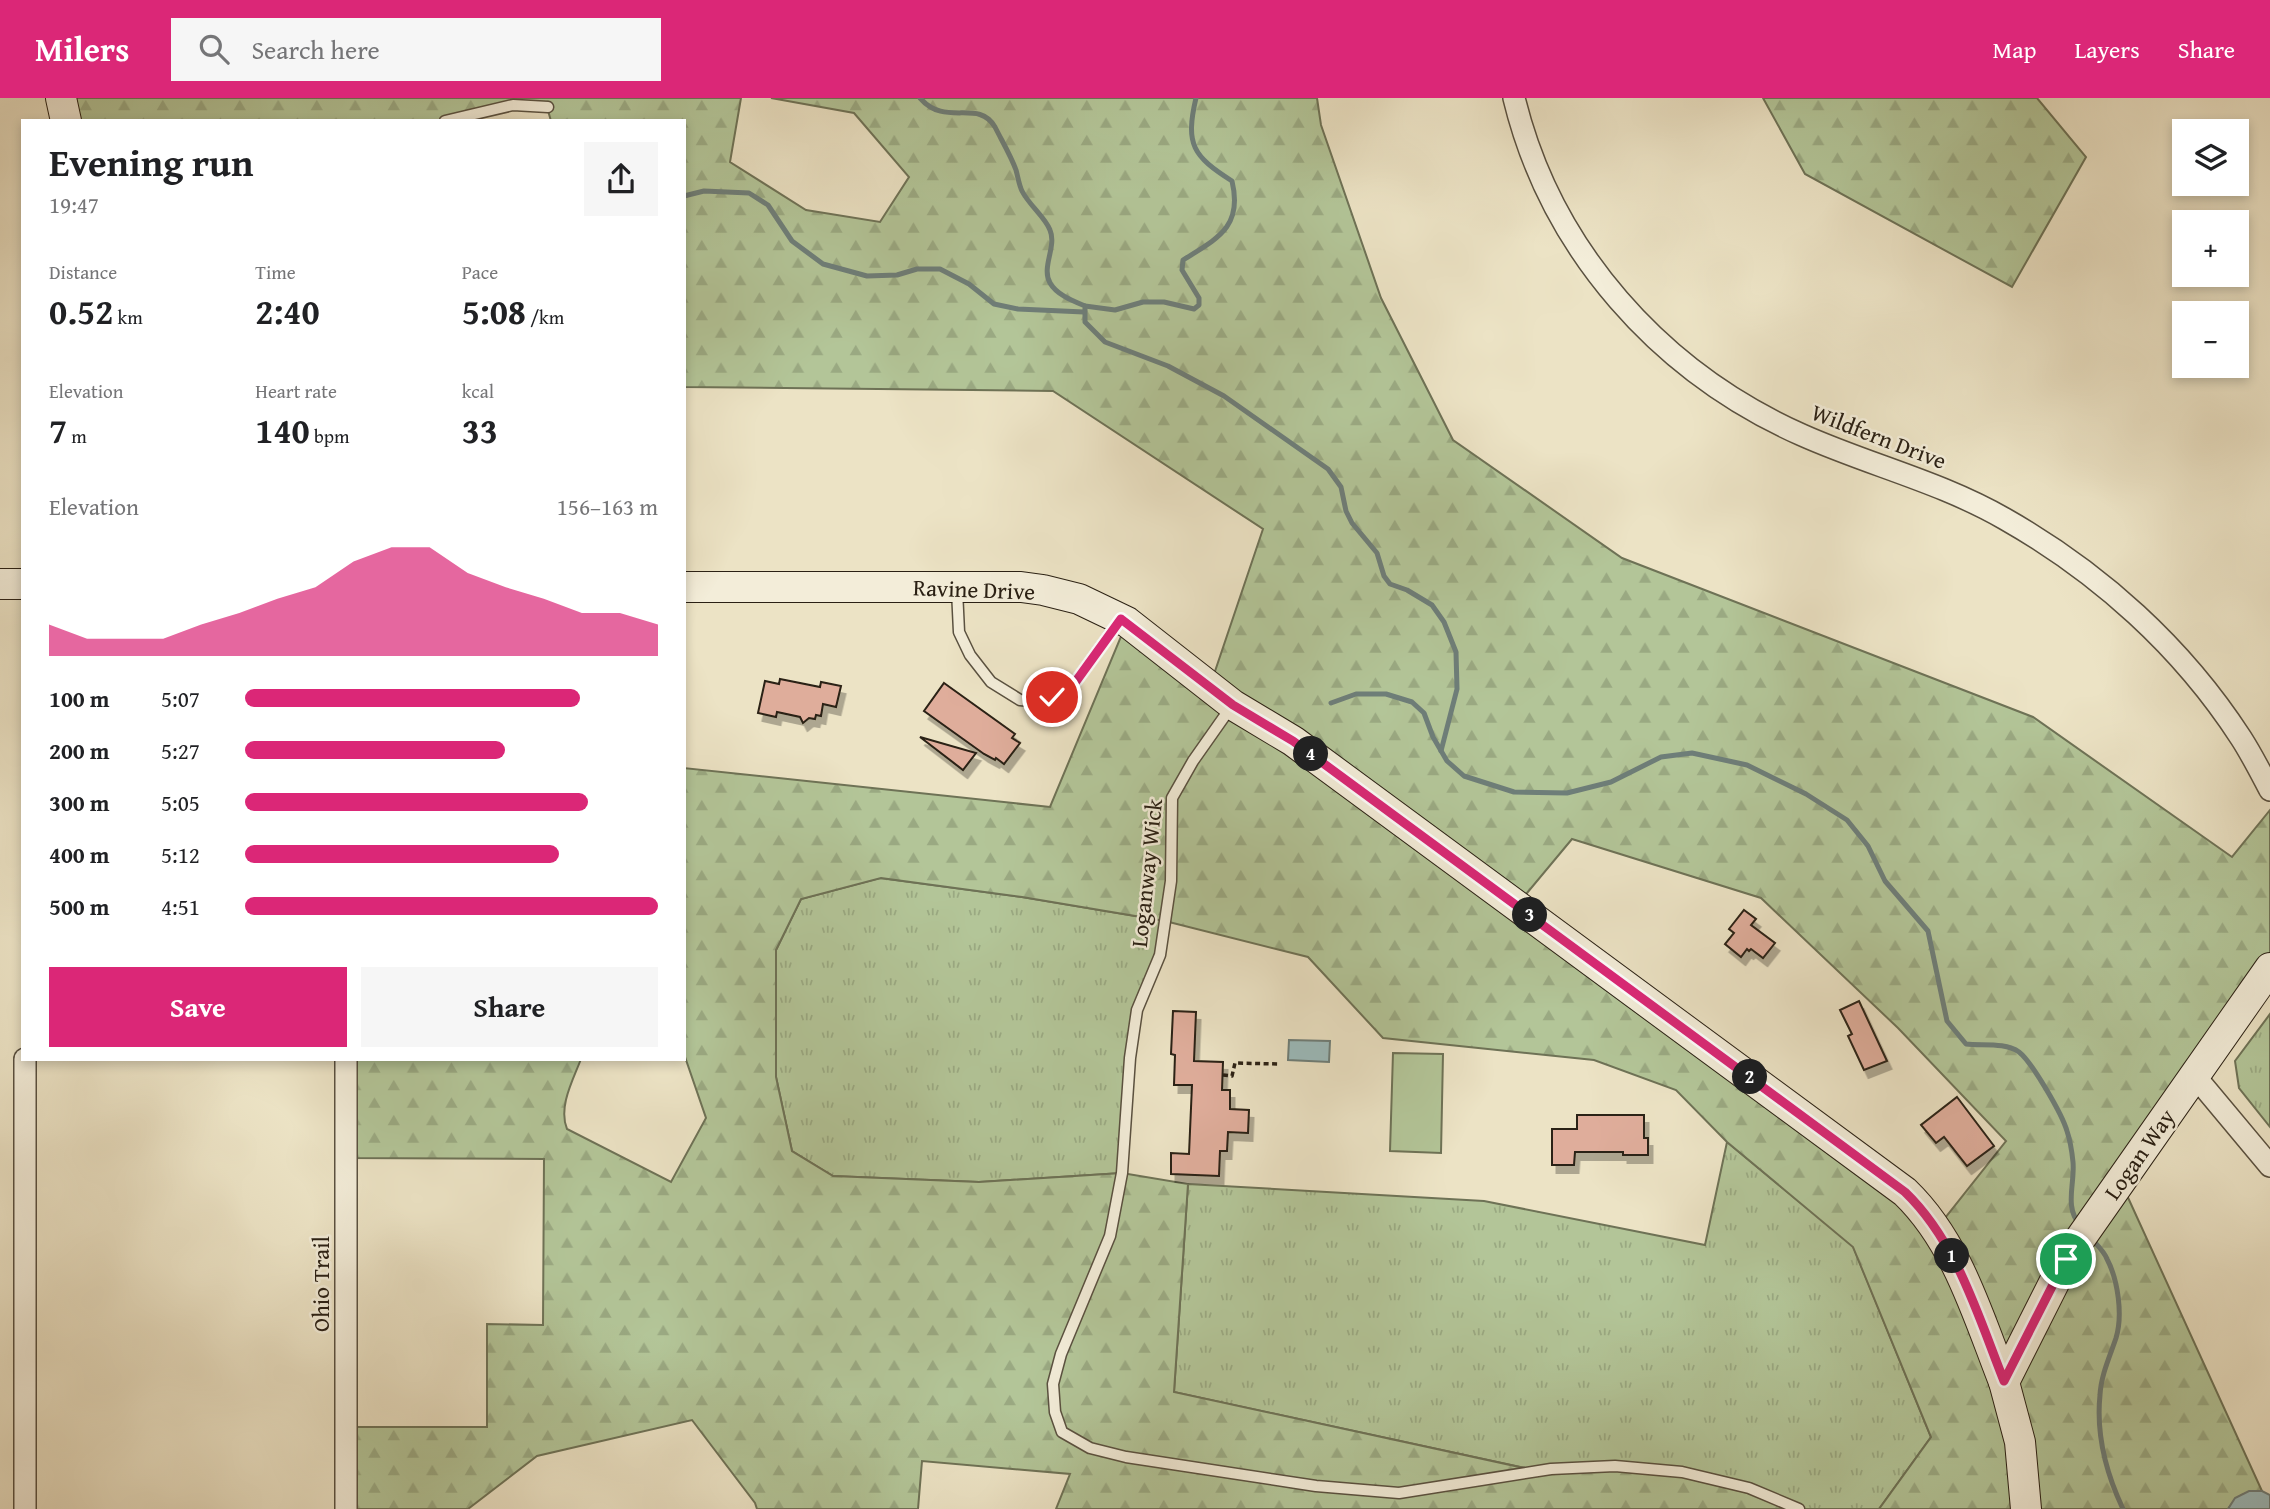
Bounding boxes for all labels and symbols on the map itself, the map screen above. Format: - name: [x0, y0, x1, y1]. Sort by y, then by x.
- street label: Wildfern Drive: [1807, 395, 1951, 477]
- street label: Ravine Drive: [912, 570, 1036, 608]
- pin: [1022, 667, 1082, 727]
- pin: 4: [1294, 736, 1328, 772]
- street label: Loganway Wick: [1122, 797, 1170, 949]
- pin: 3: [1512, 898, 1548, 932]
- pin: 2: [1732, 1060, 1768, 1094]
- street label: Logan Way: [2096, 1101, 2183, 1206]
- pin: [2036, 1229, 2096, 1289]
- street label: Ohio Trail: [304, 1236, 337, 1332]
- pin: 1: [1934, 1238, 1969, 1274]

